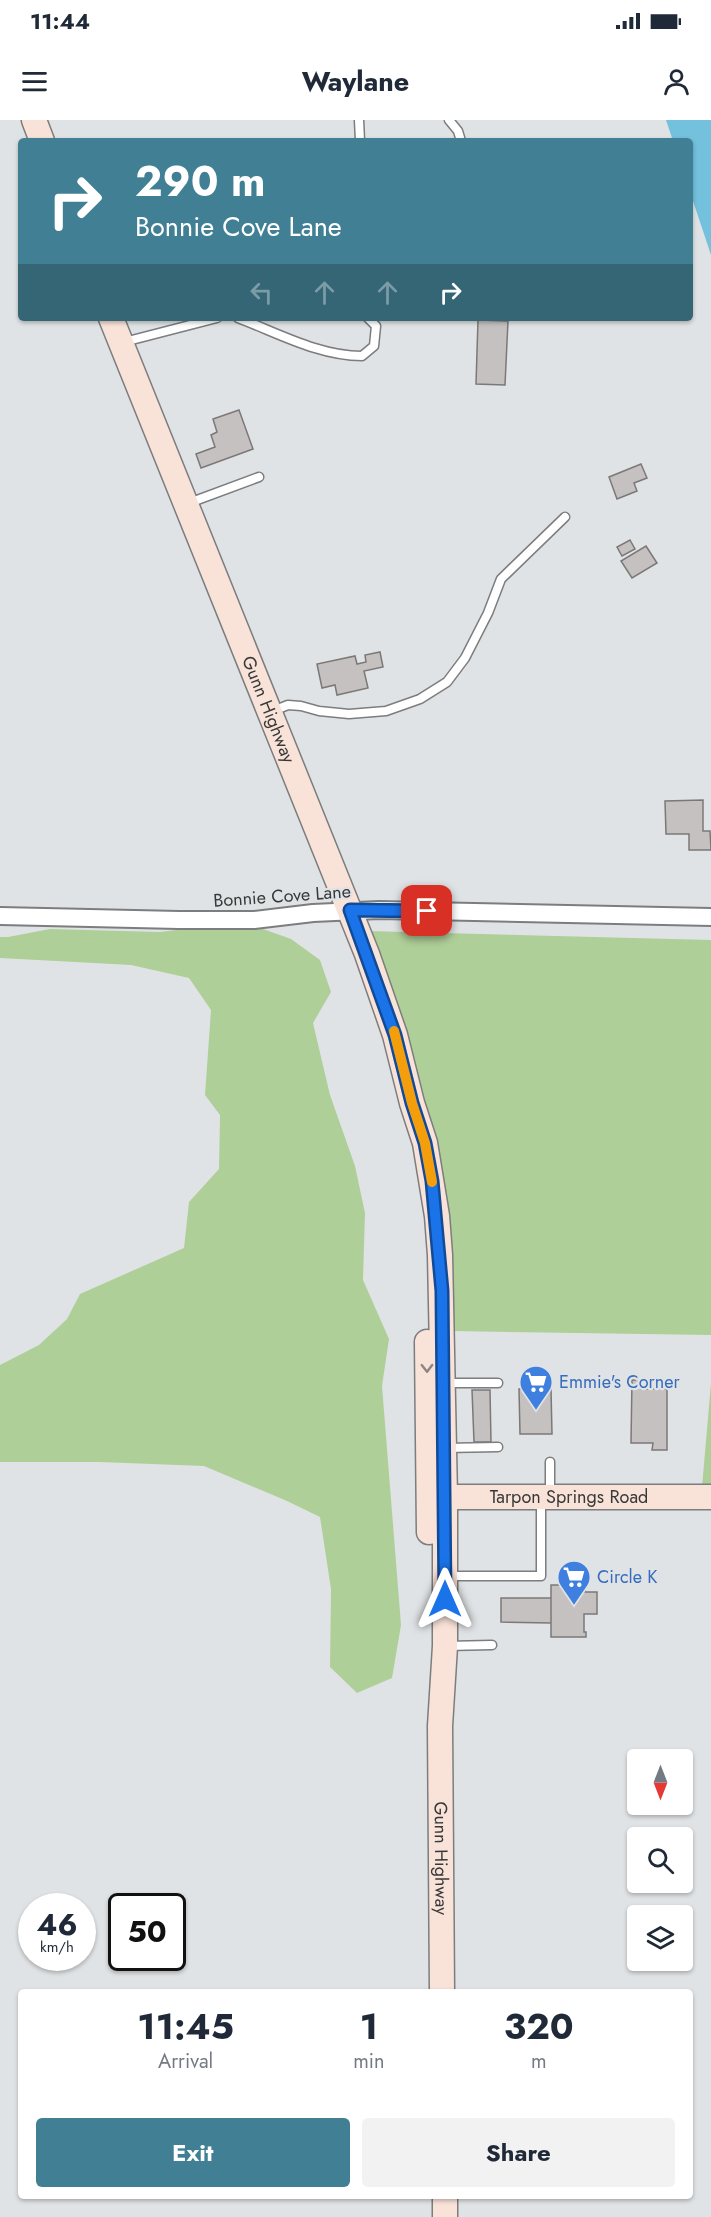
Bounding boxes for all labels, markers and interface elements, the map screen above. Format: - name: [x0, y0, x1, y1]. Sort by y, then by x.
- text: 11:44: [30, 5, 90, 37]
- text: Waylane: [302, 62, 409, 101]
- icon: menu: [18, 65, 51, 98]
- icon: person: [660, 65, 693, 98]
- text: 290 m: [135, 151, 266, 212]
- icon: right: [36, 162, 114, 240]
- text: Bonnie Cove Lane: [135, 207, 342, 246]
- icon: left: [245, 276, 278, 309]
- icon: ahead: [308, 276, 341, 309]
- icon: ahead: [371, 276, 404, 309]
- icon: right: [434, 276, 467, 309]
- street label: Gunn Highway: [235, 652, 302, 767]
- street label: Bonnie Cove Lane: [212, 878, 352, 914]
- pin: [401, 885, 452, 936]
- icon: arrive: [410, 894, 443, 927]
- one-way arrow: [421, 1364, 433, 1373]
- supermarket icon: Emmie's Corner: [518, 1364, 554, 1411]
- place label: Emmie's Corner: [559, 1369, 680, 1395]
- street label: Tarpon Springs Road: [490, 1484, 648, 1510]
- supermarket icon: Circle K: [556, 1559, 592, 1606]
- place label: Circle K: [597, 1564, 658, 1590]
- position arrow: [413, 1567, 477, 1631]
- north arrow: [627, 1749, 693, 1815]
- map controls: [627, 1749, 693, 1971]
- street label: Gunn Highway: [428, 1801, 454, 1915]
- button: search: [627, 1827, 693, 1893]
- speed limit sign: 50: [108, 1893, 186, 1971]
- text: 46: [36, 1903, 78, 1946]
- button: layers: [627, 1905, 693, 1971]
- text: km/h: [40, 1936, 74, 1958]
- text: 11:45: [137, 2000, 234, 2052]
- text: 1: [360, 2000, 378, 2052]
- text: 320: [504, 2000, 574, 2052]
- text: Arrival: [158, 2047, 213, 2076]
- text: min: [353, 2047, 385, 2076]
- text: m: [531, 2047, 547, 2076]
- button: Exit: [36, 2118, 350, 2187]
- button: Share: [362, 2118, 675, 2187]

